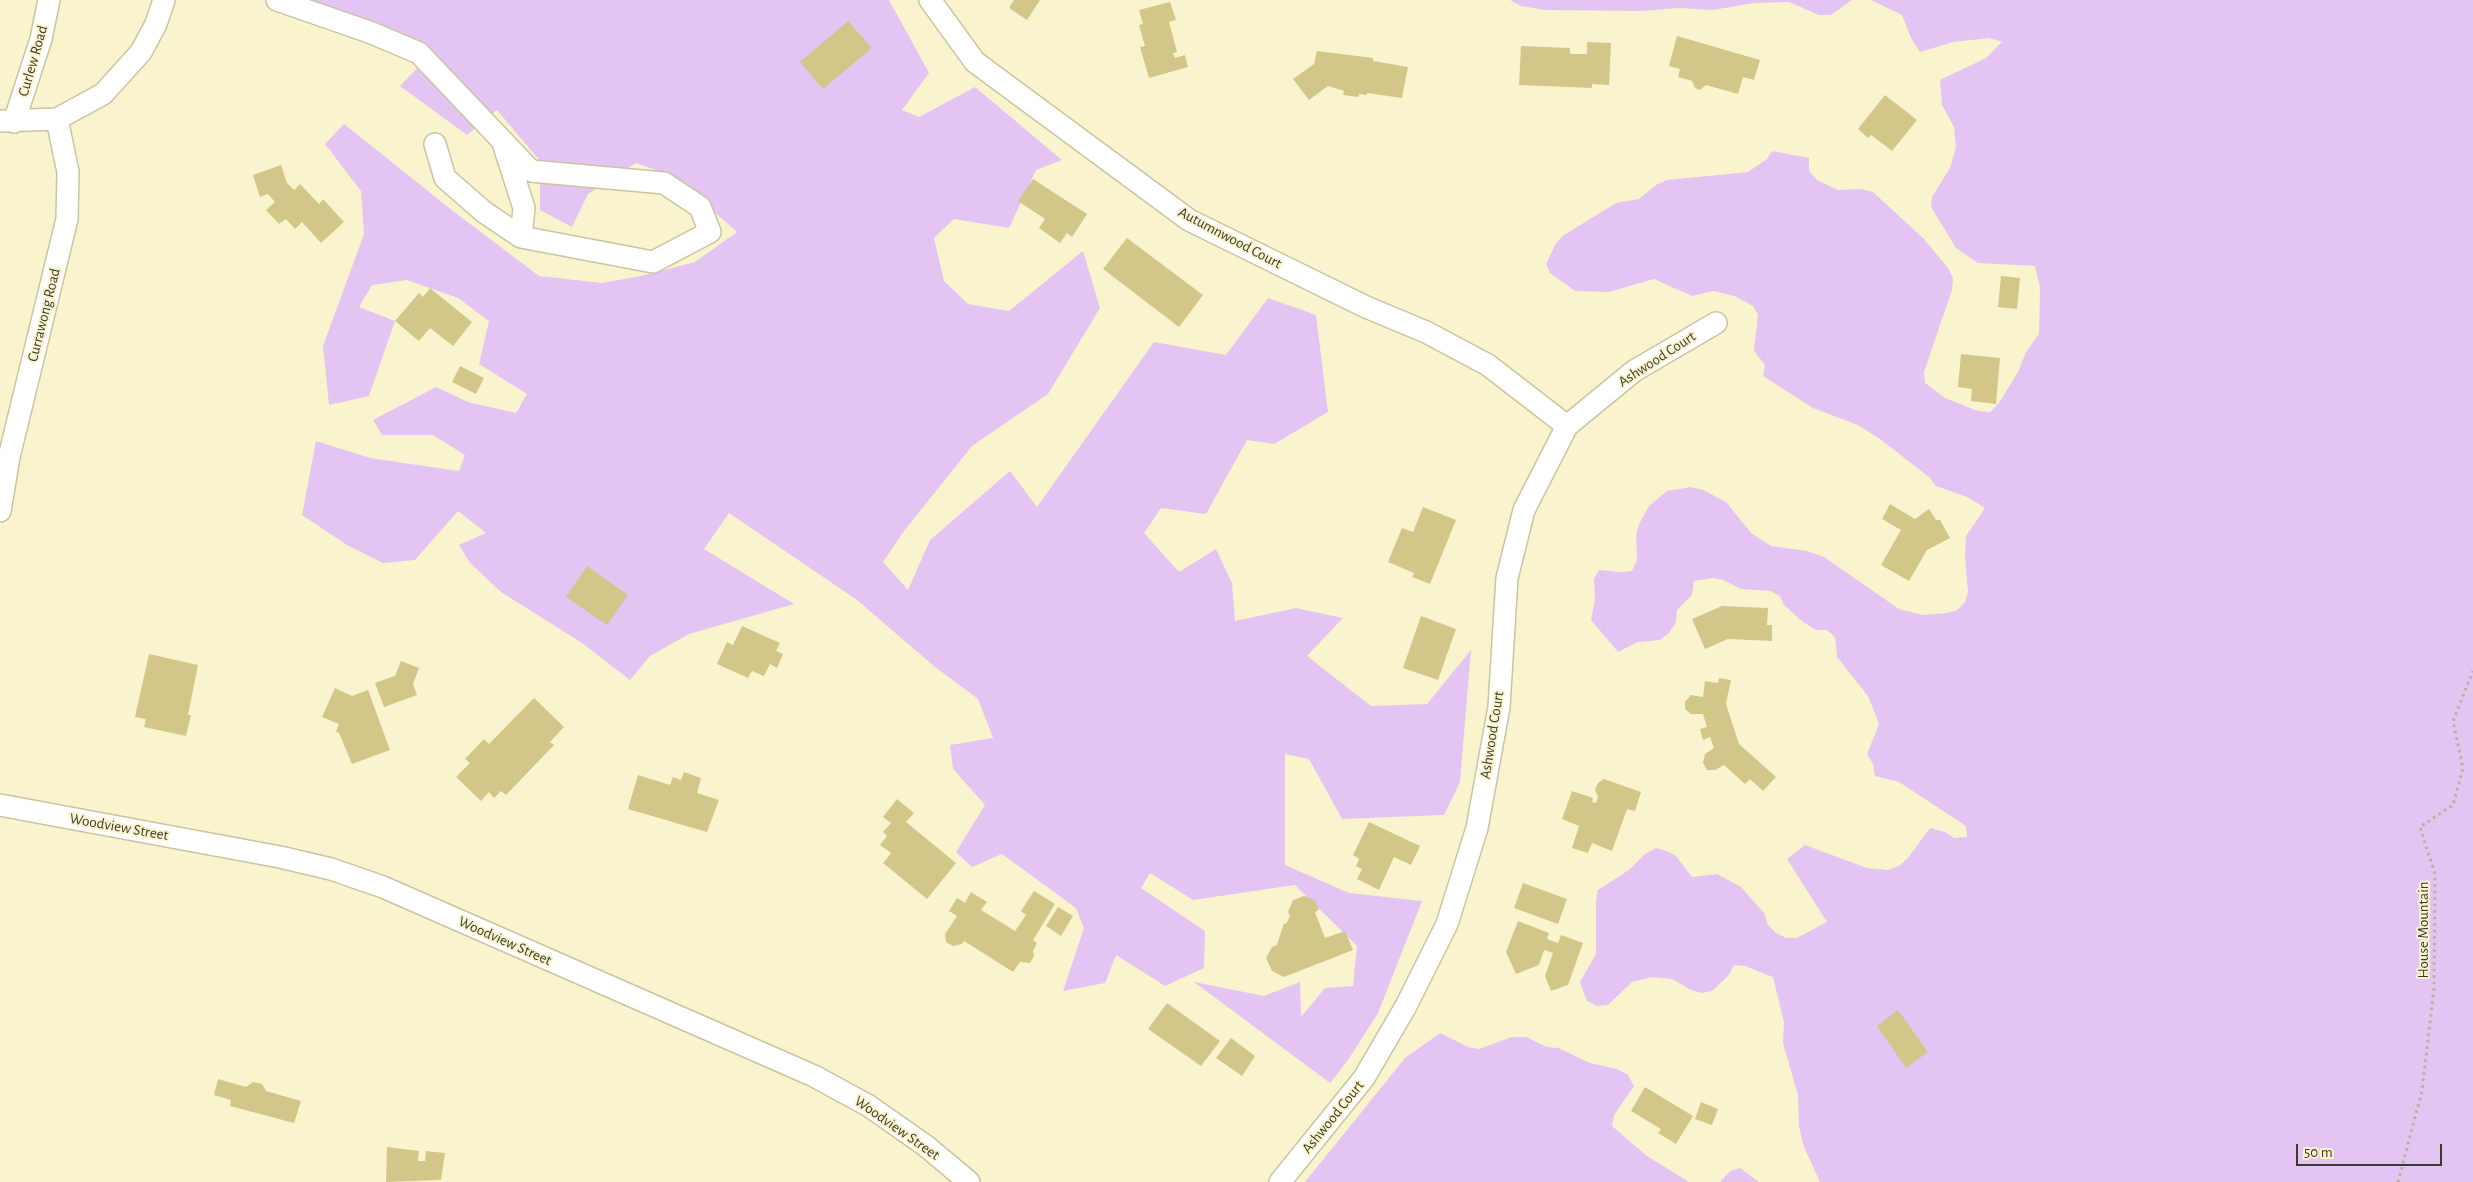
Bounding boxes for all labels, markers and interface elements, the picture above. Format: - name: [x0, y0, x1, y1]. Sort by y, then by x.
- street label: Curlew Road: [14, 23, 52, 99]
- street label: Autumnwood Court: [1175, 203, 1285, 273]
- street label: Currawong Road: [24, 266, 64, 364]
- street label: Ashwood Court: [1615, 327, 1699, 391]
- street label: Ashwood Court: [1476, 690, 1508, 780]
- street label: Woodview Street: [68, 809, 170, 845]
- street label: House Mountain: [2414, 881, 2432, 979]
- street label: Woodview Street: [456, 912, 554, 970]
- street label: Ashwood Court: [1298, 1077, 1368, 1157]
- street label: Woodview Street: [851, 1092, 943, 1164]
- scale bar: [2298, 1134, 2444, 1166]
- text: 50 m: [2304, 1145, 2333, 1160]

